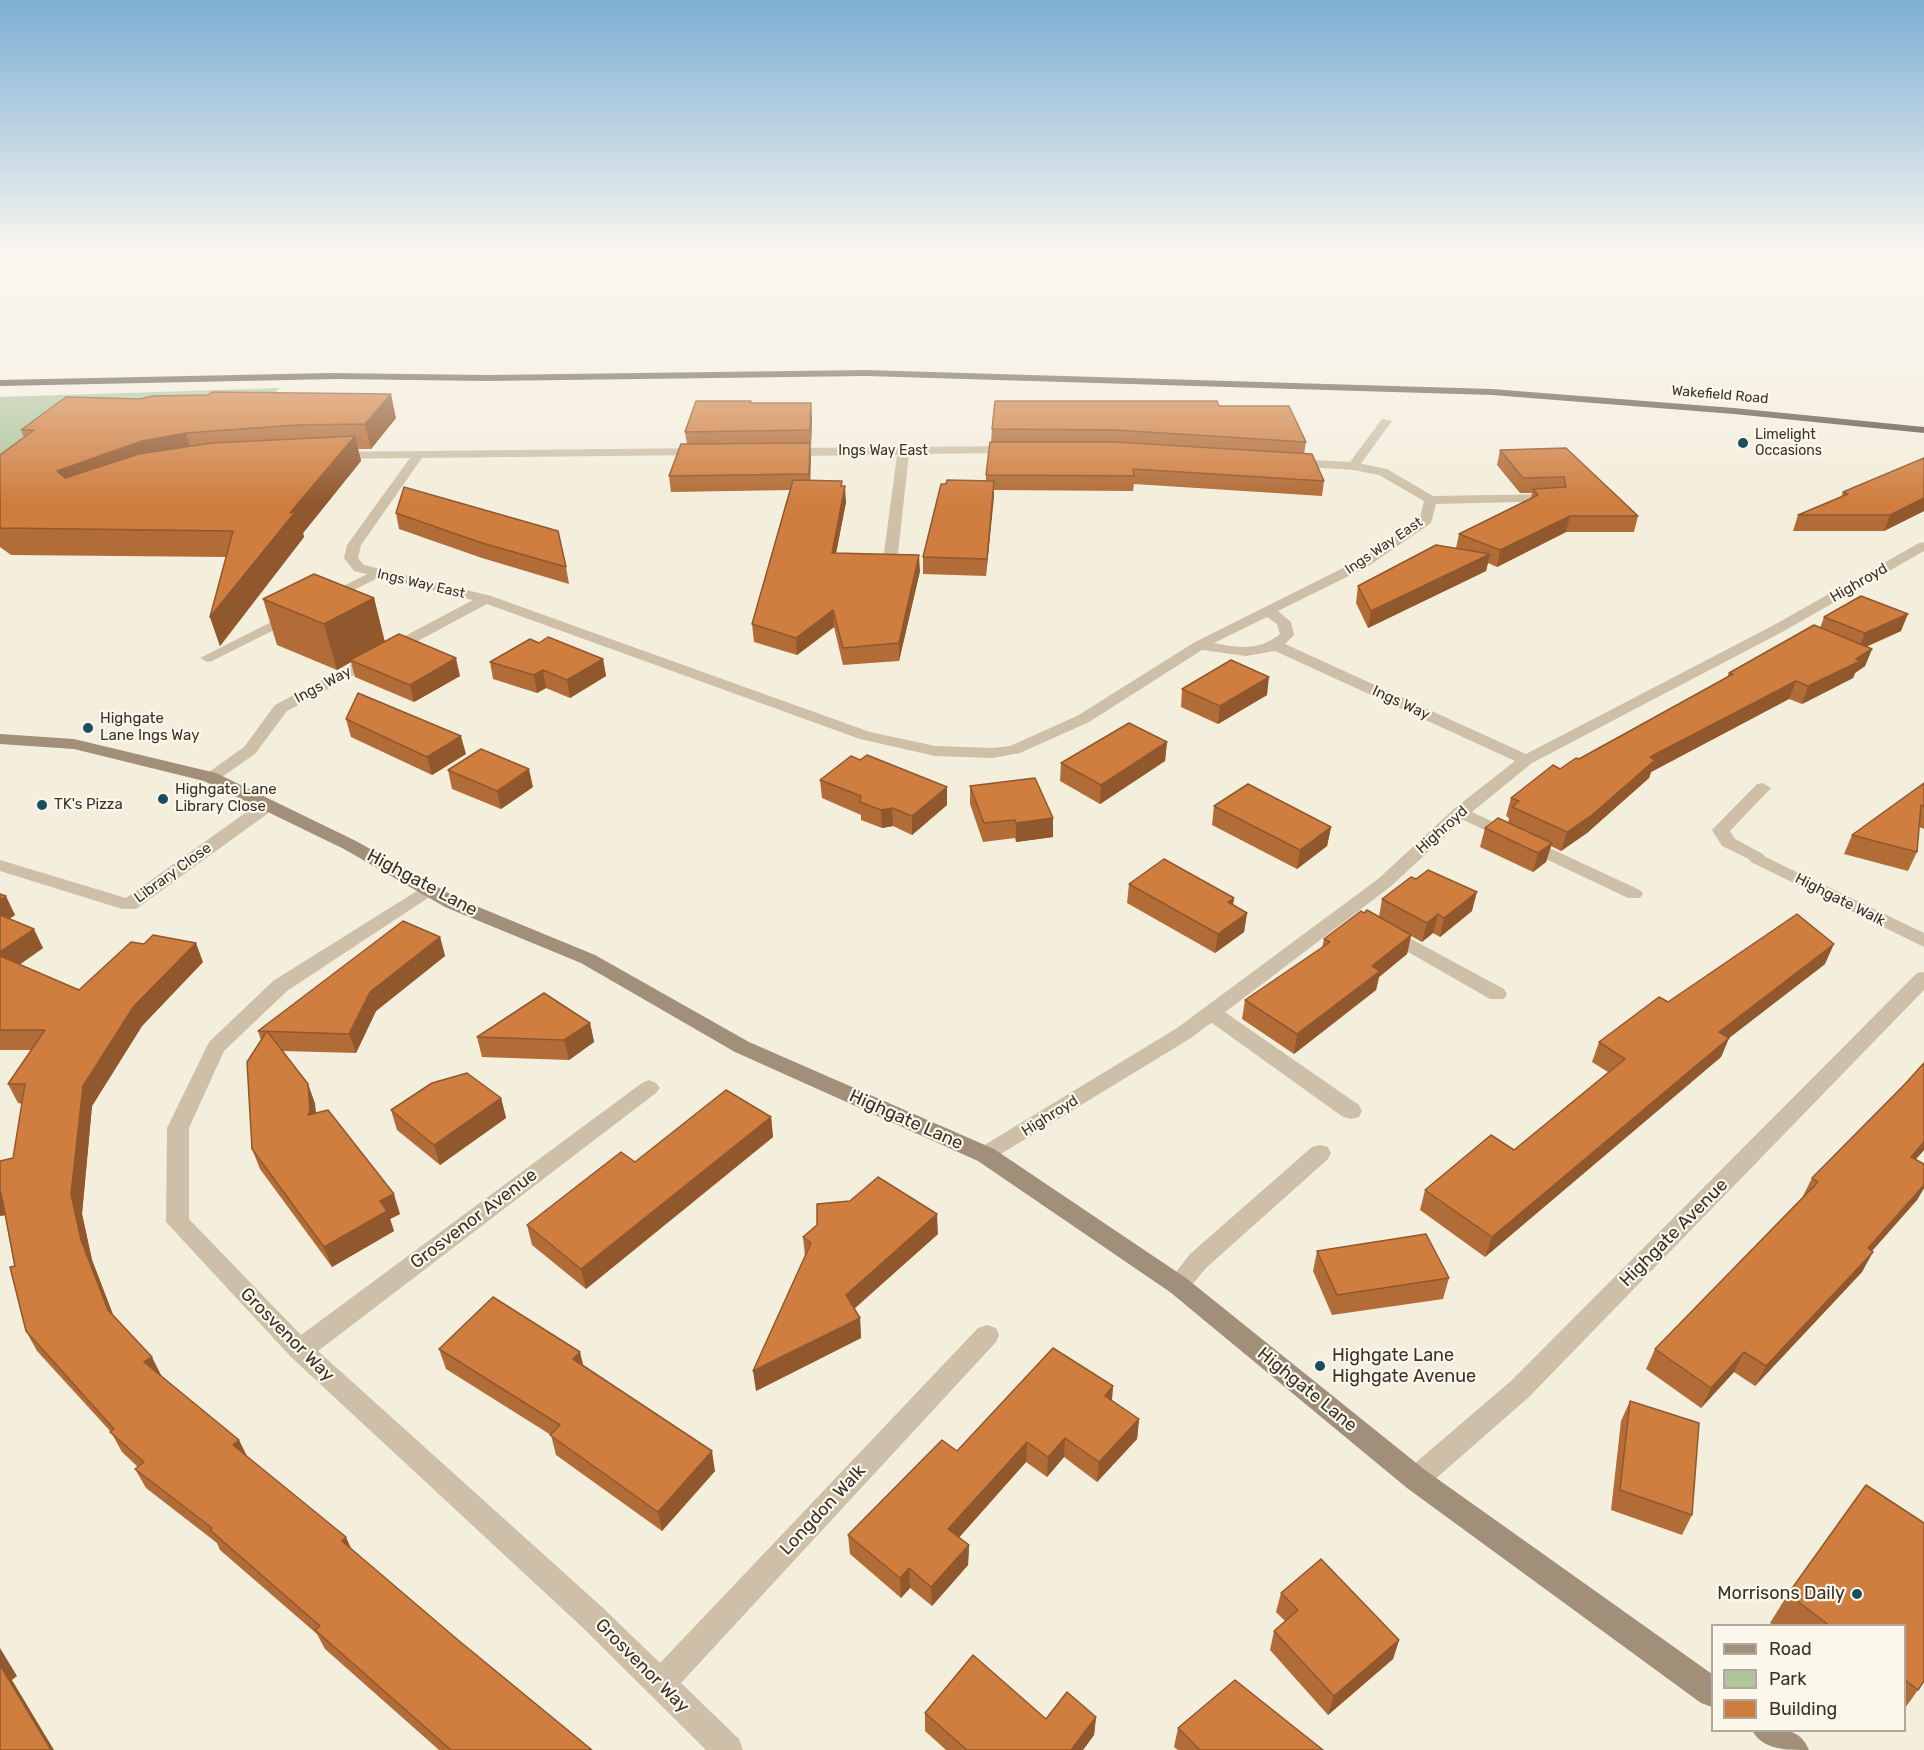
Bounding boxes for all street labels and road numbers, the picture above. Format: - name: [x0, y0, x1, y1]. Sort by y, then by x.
- street label: Wakefield Road: [1671, 382, 1769, 408]
- street label: Ings Way East: [838, 443, 928, 459]
- street label: Ings Way East: [1342, 514, 1426, 578]
- street label: Highroyd: [1827, 559, 1891, 607]
- street label: Ings Way East: [375, 566, 467, 602]
- street label: Ings Way: [292, 663, 354, 707]
- street label: Ings Way: [1369, 682, 1433, 724]
- street label: Highroyd: [1412, 802, 1472, 858]
- street label: Library Close: [131, 839, 215, 907]
- street label: Highgate Lane: [363, 845, 481, 921]
- street label: Highgate Walk: [1792, 870, 1888, 930]
- street label: Highgate Lane: [846, 1085, 966, 1155]
- street label: Highroyd: [1018, 1092, 1082, 1140]
- street label: Grosvenor Avenue: [406, 1164, 542, 1274]
- street label: Highgate Avenue: [1615, 1174, 1733, 1292]
- street label: Grosvenor Way: [236, 1284, 338, 1386]
- street label: Highgate Lane: [1253, 1343, 1361, 1437]
- street label: Longdon Walk: [776, 1460, 870, 1560]
- street label: Grosvenor Way: [591, 1615, 693, 1717]

